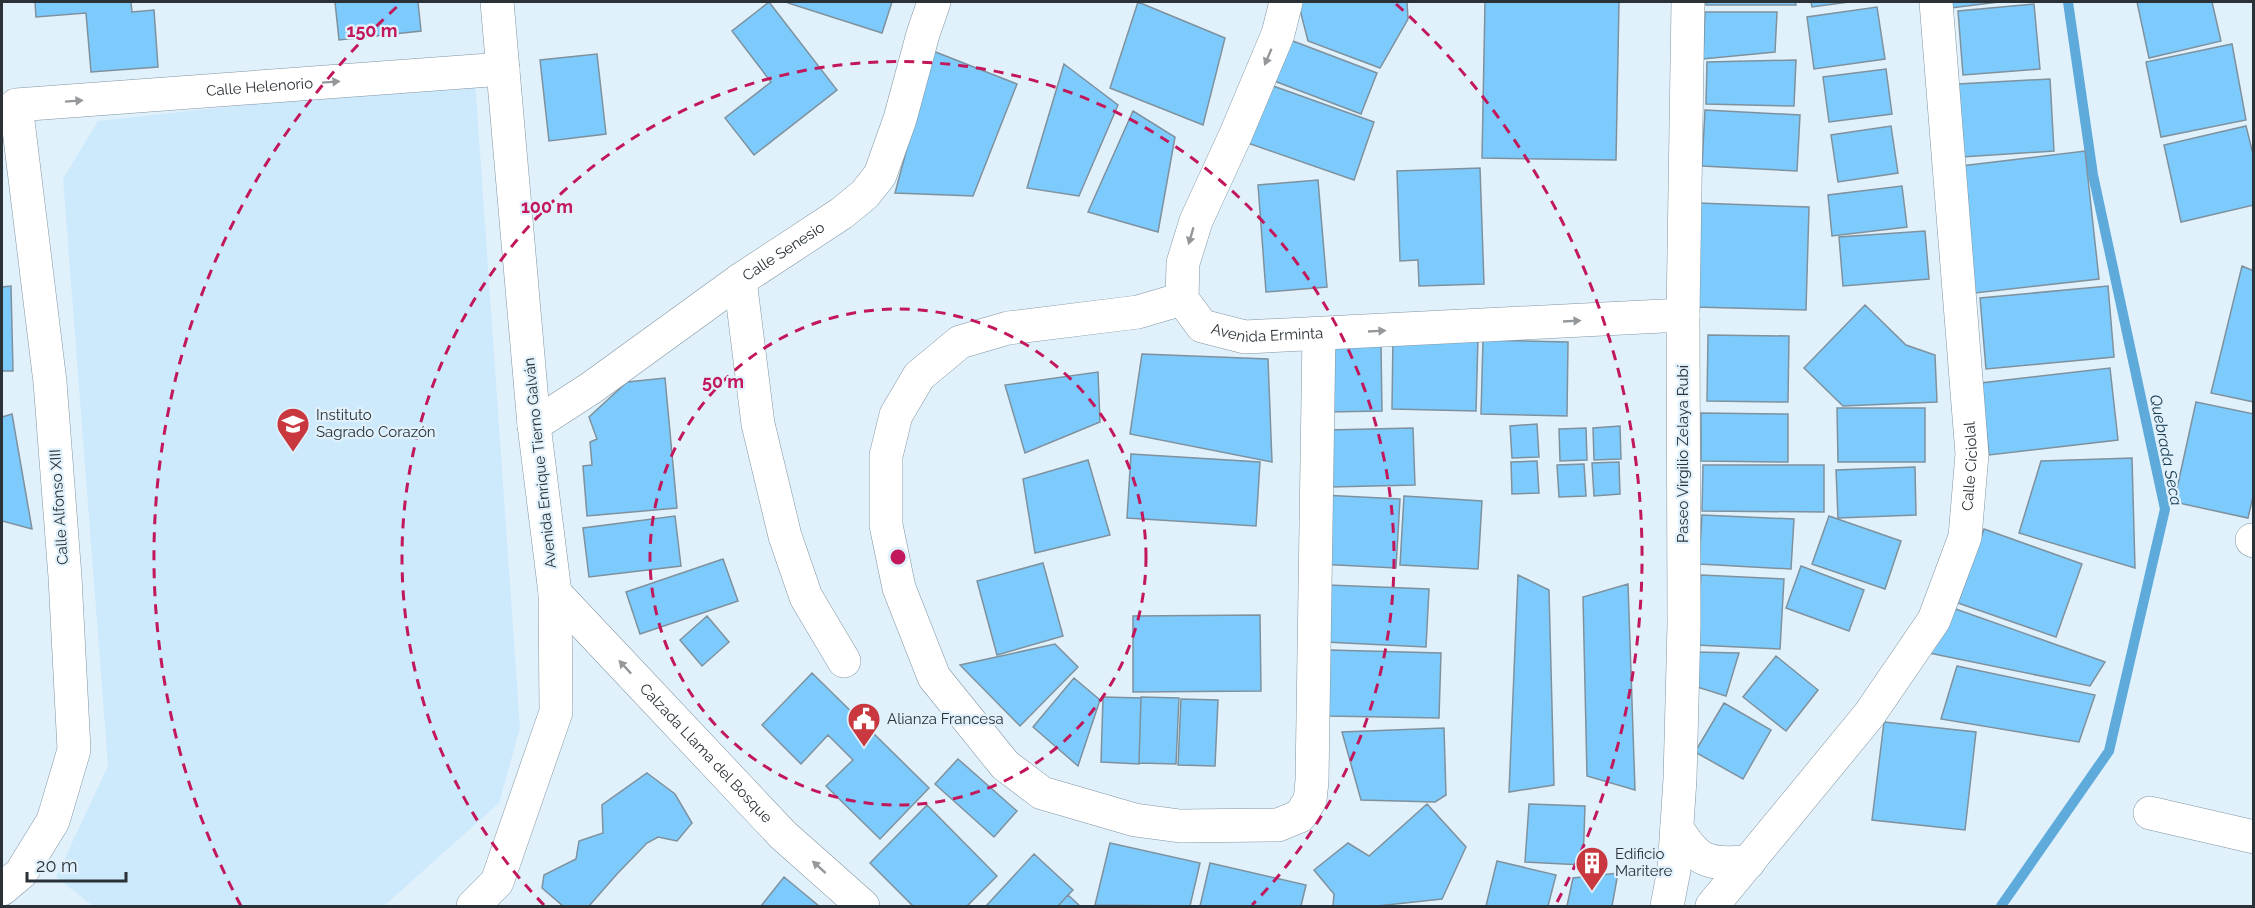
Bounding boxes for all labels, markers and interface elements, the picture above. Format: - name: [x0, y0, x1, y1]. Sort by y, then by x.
- text: 150 m: [347, 20, 398, 41]
- one-way arrow: [1263, 48, 1272, 66]
- street label: Calle Helenorio: [205, 74, 314, 100]
- one-way arrow: [322, 77, 341, 86]
- one-way arrow: [65, 96, 84, 105]
- text: 100 m: [521, 196, 573, 217]
- street label: Calle Senesio: [739, 218, 828, 285]
- one-way arrow: [1186, 227, 1195, 245]
- one-way arrow: [1562, 317, 1581, 326]
- street label: Avenida Erminta: [1209, 320, 1324, 346]
- one-way arrow: [1368, 327, 1387, 336]
- street label: Avenida Enrique Tierno Galván: [520, 357, 560, 569]
- street label: Paseo Virgilio Zelaya Rubí: [1674, 364, 1692, 543]
- text: 50 m: [702, 371, 744, 392]
- water label: Quebrada Seca: [2146, 393, 2186, 507]
- school or university icon: Instituto Sagrado Corazón: [275, 406, 311, 453]
- place label: Instituto Sagrado Corazón: [316, 406, 436, 441]
- street label: Calle Ciciolal: [1958, 420, 1981, 512]
- street label: Calle Alfonso XIII: [46, 449, 72, 565]
- centre of rings: [888, 547, 908, 567]
- one-way arrow: [618, 660, 632, 675]
- street label: Calzada Llama del Bosque: [636, 680, 776, 827]
- public building icon: Alianza Francesa: [846, 701, 882, 748]
- place label: Alianza Francesa: [887, 710, 1004, 728]
- scale bar: [27, 845, 126, 883]
- building icon: Edificio Maritere: [1574, 845, 1610, 892]
- place label: Edificio Maritere: [1615, 845, 1673, 880]
- text: 20 m: [36, 855, 78, 876]
- one-way arrow: [812, 861, 827, 874]

